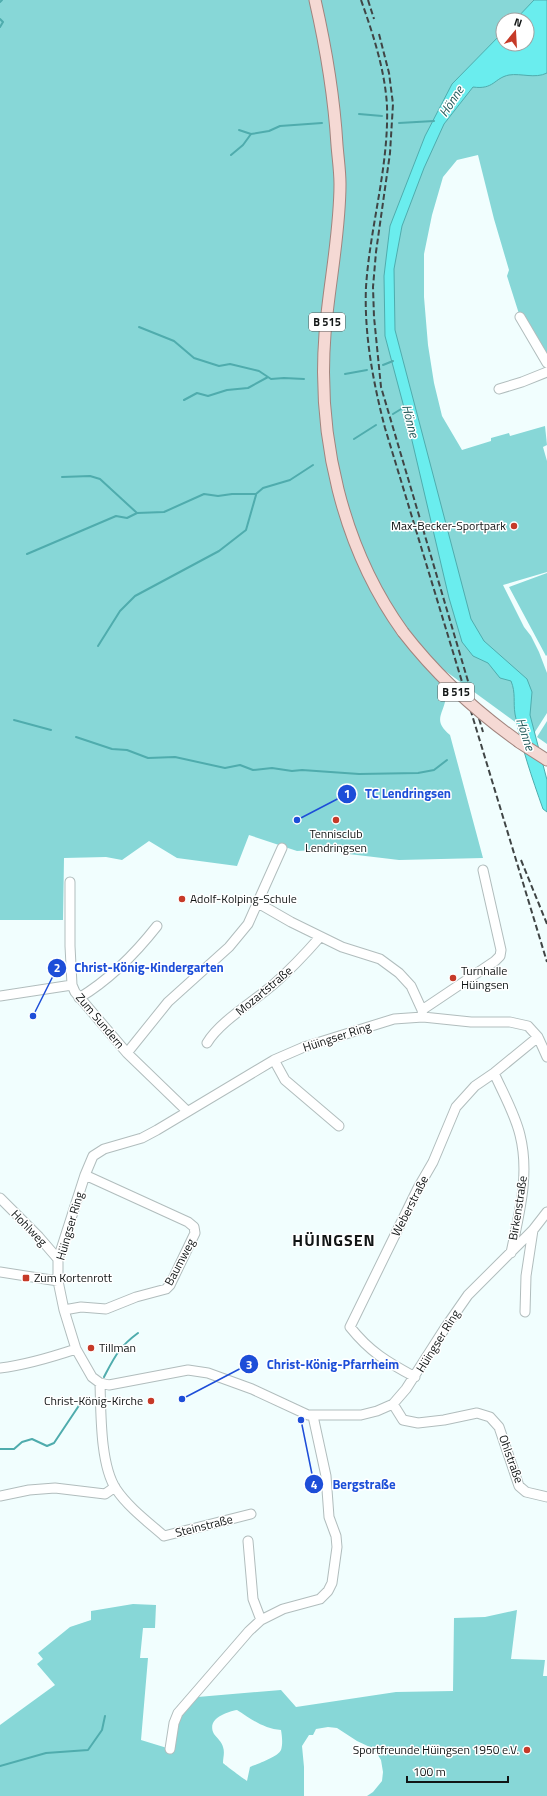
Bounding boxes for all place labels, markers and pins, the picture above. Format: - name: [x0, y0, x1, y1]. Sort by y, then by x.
- place label: Max-Becker-Sportpark: [391, 516, 506, 535]
- marker: Max-Becker-Sportpark: [509, 521, 519, 531]
- callout: TC Lendringsen: [337, 781, 459, 806]
- marker: Tennisclub Lendringsen: [331, 815, 341, 825]
- place label: Tennisclub Lendringsen: [305, 824, 367, 857]
- place label: Adolf-Kolping-Schule: [190, 889, 297, 908]
- marker: Adolf-Kolping-Schule: [177, 894, 187, 904]
- callout: Christ-König-Kindergarten: [47, 955, 232, 980]
- place label: Turnhalle Hüingsen: [461, 961, 509, 994]
- marker: Turnhalle Hüingsen: [448, 973, 458, 983]
- place label: Zum Kortenrott: [34, 1268, 113, 1287]
- marker: Zum Kortenrott: [21, 1273, 31, 1283]
- place label: Tillman: [99, 1338, 136, 1357]
- marker: Tillman: [86, 1343, 96, 1353]
- callout: Christ-König-Pfarrheim: [239, 1352, 407, 1377]
- place label: Christ-König-Kirche: [44, 1391, 143, 1410]
- marker: Christ-König-Kirche: [146, 1396, 156, 1406]
- callout: Bergstraße: [304, 1472, 404, 1497]
- place label: Sportfreunde Hüingsen 1950 e.V.: [353, 1740, 519, 1759]
- marker: Sportfreunde Hüingsen 1950 e.V.: [522, 1745, 532, 1755]

